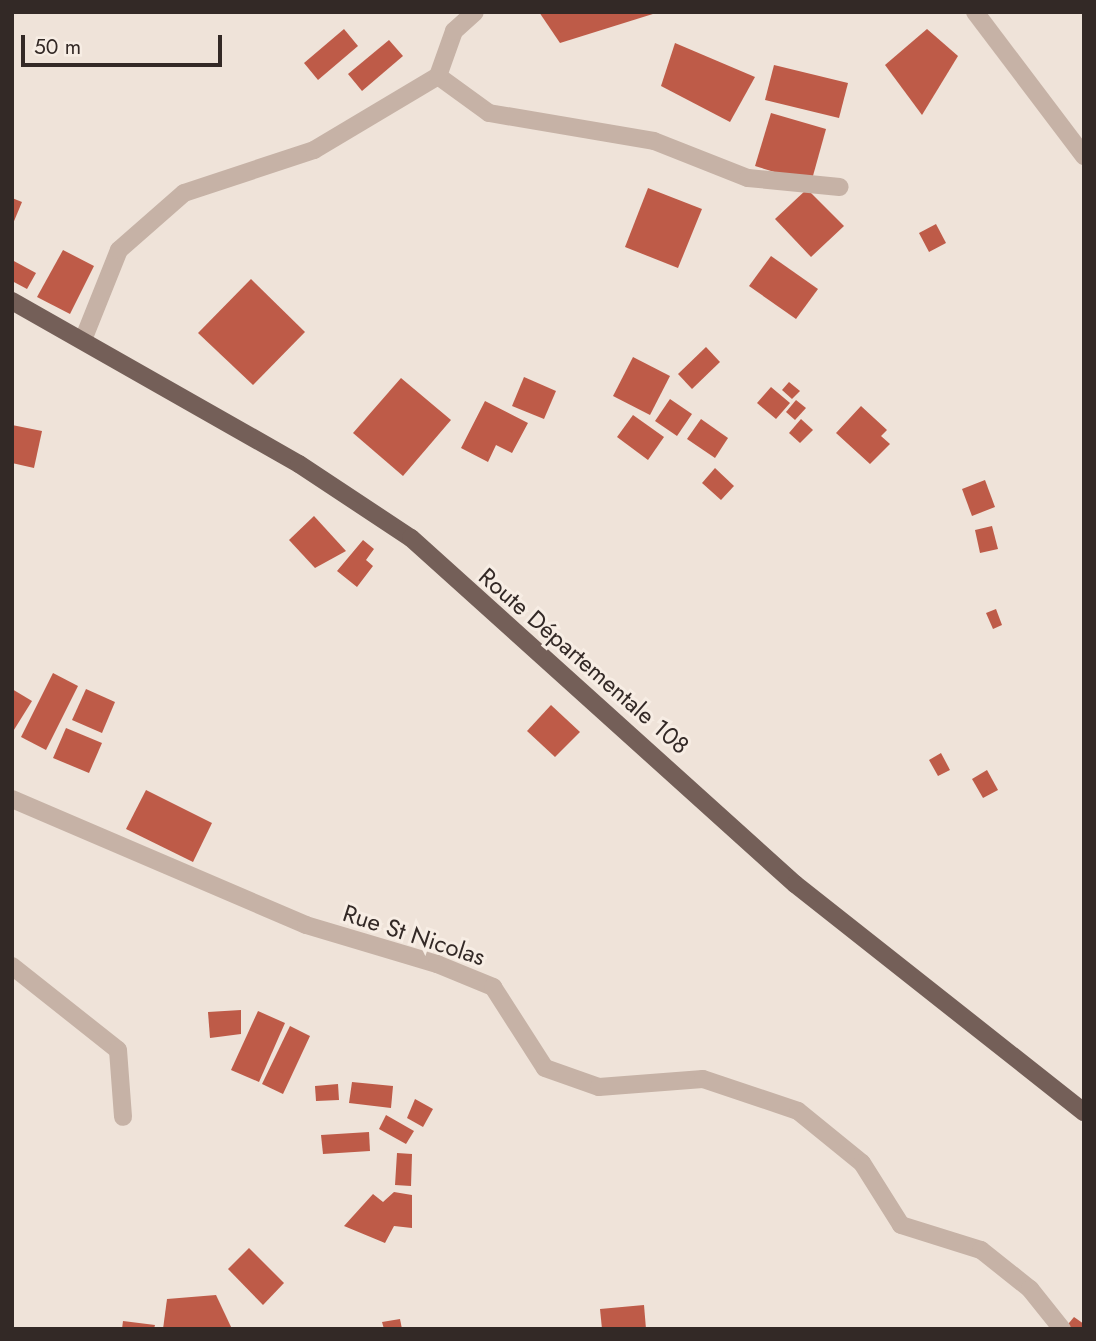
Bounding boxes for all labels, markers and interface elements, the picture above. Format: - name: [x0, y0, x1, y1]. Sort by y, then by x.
- scale bar: [24, 21, 226, 65]
- text: 50 m: [34, 32, 81, 62]
- street label: Route Départementale 108: [473, 562, 695, 760]
- street label: Rue St Nicolas: [339, 898, 489, 972]

